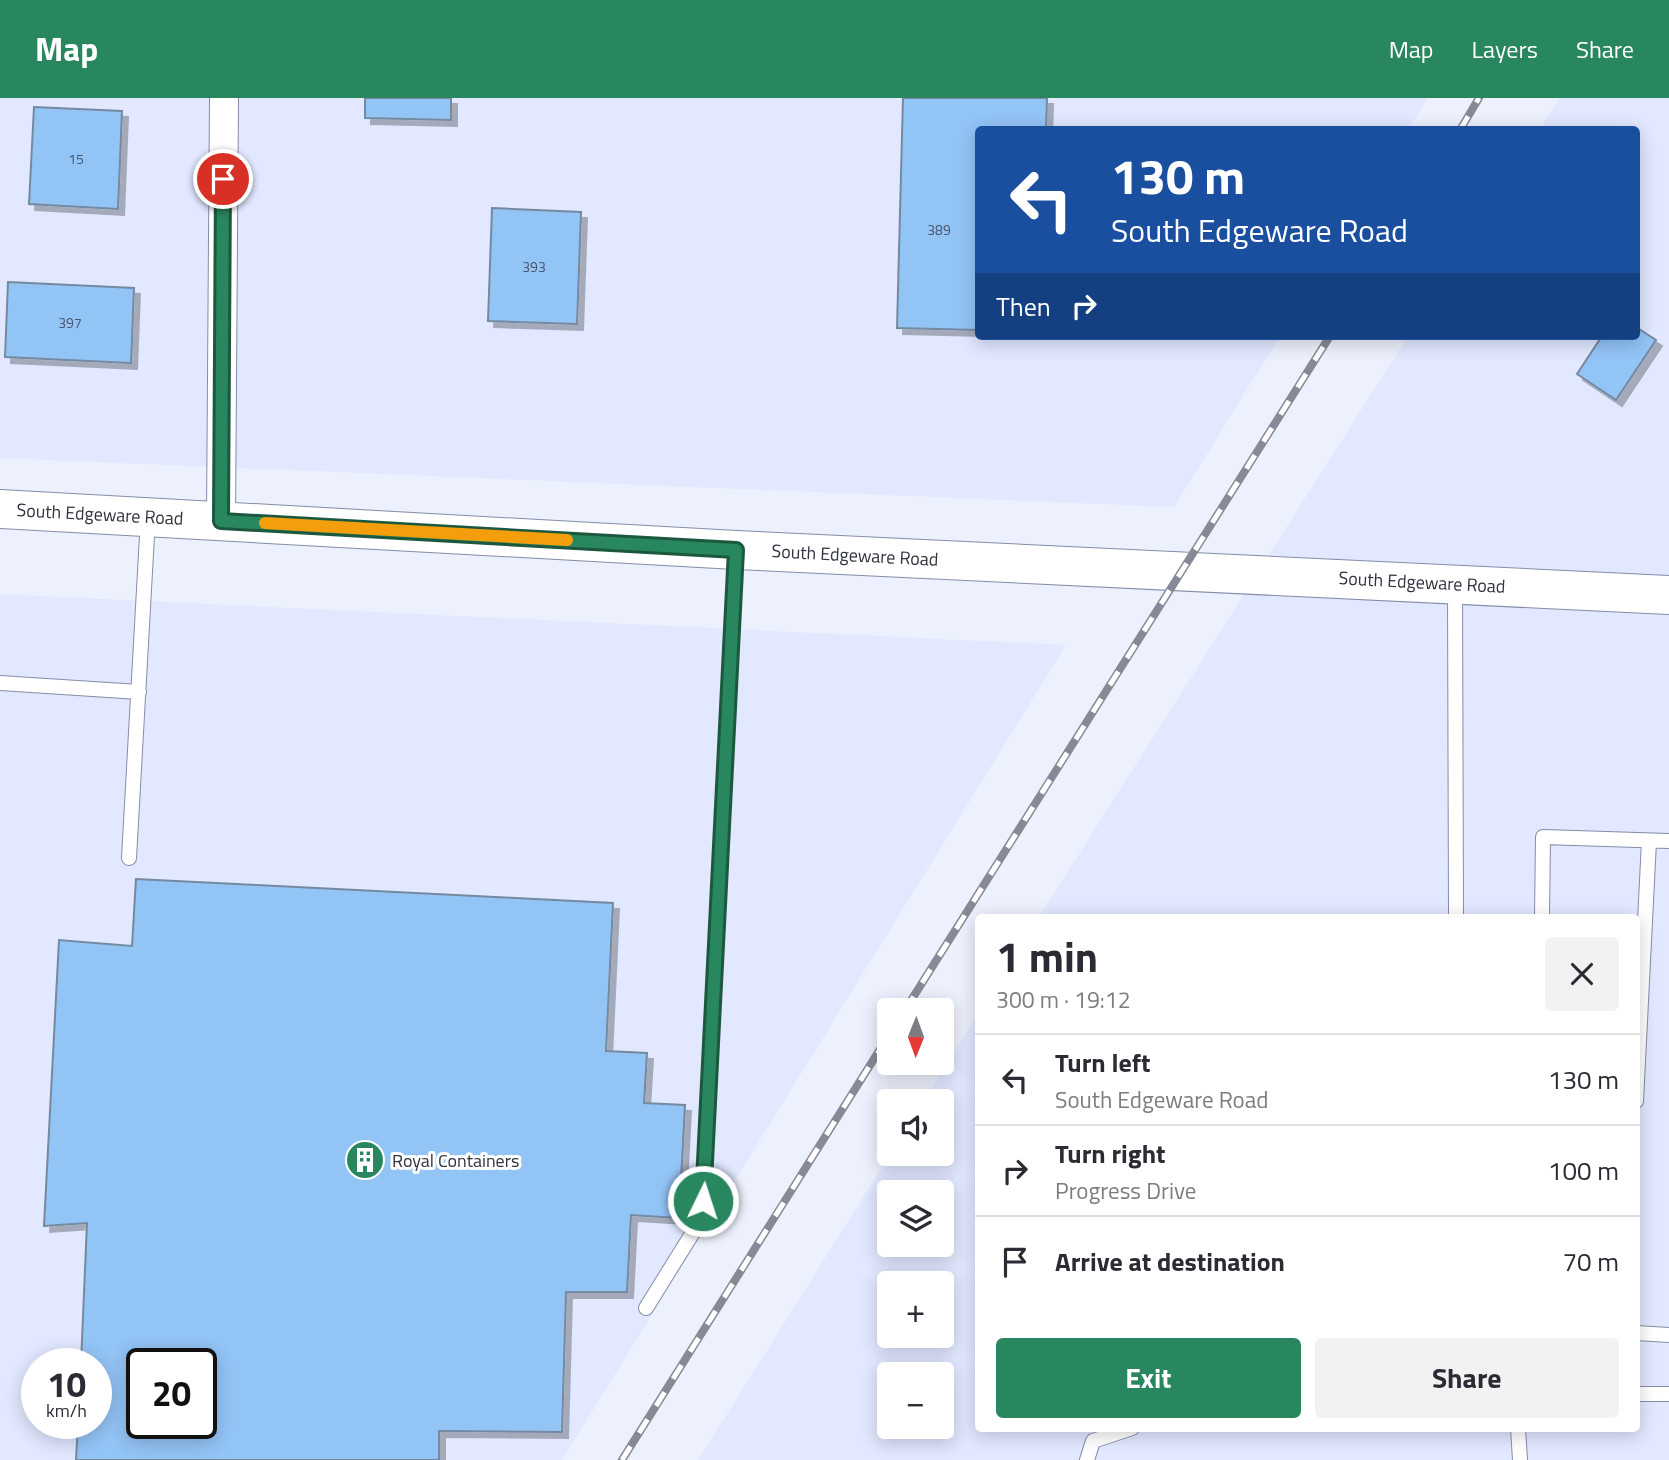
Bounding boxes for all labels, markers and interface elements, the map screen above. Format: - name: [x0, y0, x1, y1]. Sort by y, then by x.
- text: Map: [35, 24, 98, 74]
- text: Map: [1389, 31, 1434, 67]
- text: Layers: [1472, 31, 1538, 67]
- text: Share: [1576, 31, 1634, 67]
- text: 130 m: [1111, 138, 1245, 213]
- house number: 15: [68, 148, 84, 169]
- pin: [193, 149, 253, 209]
- icon: left: [996, 154, 1087, 245]
- icon: arrive: [204, 160, 242, 198]
- text: South Edgeware Road: [1111, 206, 1408, 254]
- house number: 389: [927, 219, 951, 240]
- house number: 393: [522, 256, 546, 277]
- text: Then: [996, 287, 1051, 326]
- icon: right: [1065, 287, 1103, 325]
- house number: 397: [58, 312, 82, 333]
- street label: South Edgeware Road: [16, 496, 184, 532]
- street label: South Edgeware Road: [771, 537, 939, 573]
- street label: South Edgeware Road: [1338, 564, 1506, 600]
- text: 1 min: [996, 924, 1098, 988]
- button: close: [1545, 937, 1619, 1011]
- text: 300 m · 19:12: [996, 982, 1131, 1017]
- north arrow: [877, 998, 954, 1074]
- map controls: [877, 998, 954, 1439]
- text: Turn left: [1055, 1043, 1150, 1082]
- text: 130 m: [1548, 1060, 1619, 1099]
- icon: left: [996, 1061, 1034, 1099]
- text: South Edgeware Road: [1055, 1082, 1268, 1117]
- button: sound: [877, 1089, 954, 1166]
- text: Turn right: [1055, 1134, 1166, 1173]
- building icon: Royal Containers: [344, 1139, 386, 1181]
- place label: Royal Containers: [392, 1147, 519, 1174]
- text: 100 m: [1548, 1151, 1619, 1190]
- icon: right: [996, 1152, 1034, 1190]
- position arrow: [666, 1164, 740, 1238]
- text: Progress Drive: [1055, 1173, 1196, 1208]
- button: layers: [877, 1180, 954, 1257]
- text: Arrive at destination: [1055, 1242, 1285, 1281]
- text: 70 m: [1562, 1242, 1619, 1281]
- icon: arrive: [996, 1243, 1034, 1281]
- button: +: [877, 1271, 954, 1348]
- button: Exit: [996, 1338, 1301, 1418]
- button: Share: [1315, 1338, 1619, 1418]
- speed limit sign: 20: [126, 1348, 217, 1439]
- text: 10: [47, 1357, 86, 1411]
- button: −: [877, 1362, 954, 1439]
- text: km/h: [46, 1397, 87, 1424]

